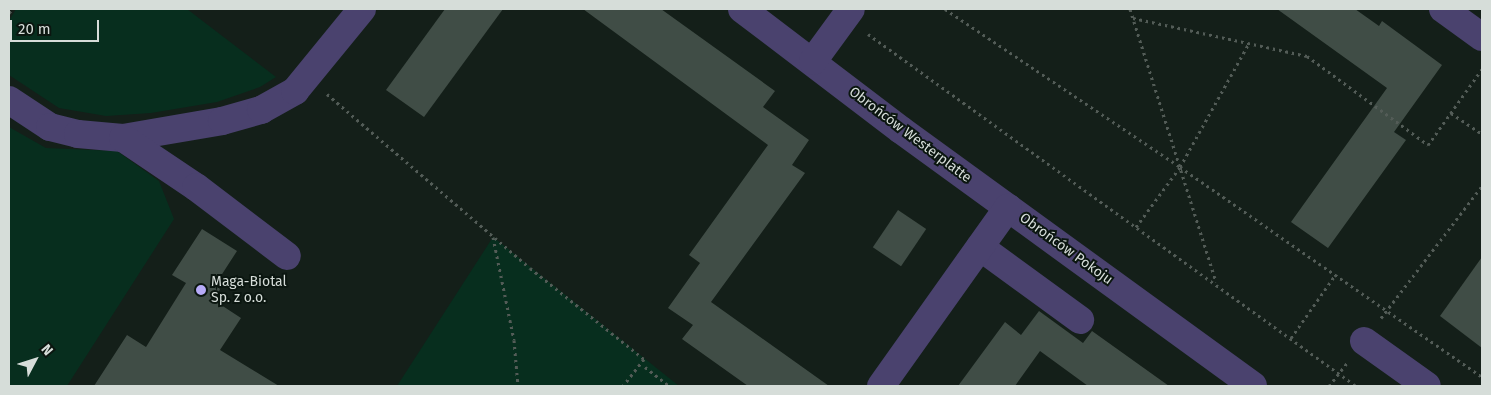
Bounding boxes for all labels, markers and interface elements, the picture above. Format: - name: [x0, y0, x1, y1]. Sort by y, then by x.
- scale bar: [12, 10, 101, 42]
- text: 20 m: [18, 20, 51, 38]
- street label: Obrońców Westerplatte: [846, 84, 974, 186]
- street label: Obrońców Pokoju: [1016, 210, 1116, 288]
- place label: Maga-Biotal Sp. z o.o.: [211, 274, 287, 306]
- marker: Maga-Biotal Sp. z o.o.: [195, 284, 207, 296]
- north arrow: [10, 335, 60, 385]
- text: N: [37, 341, 56, 359]

